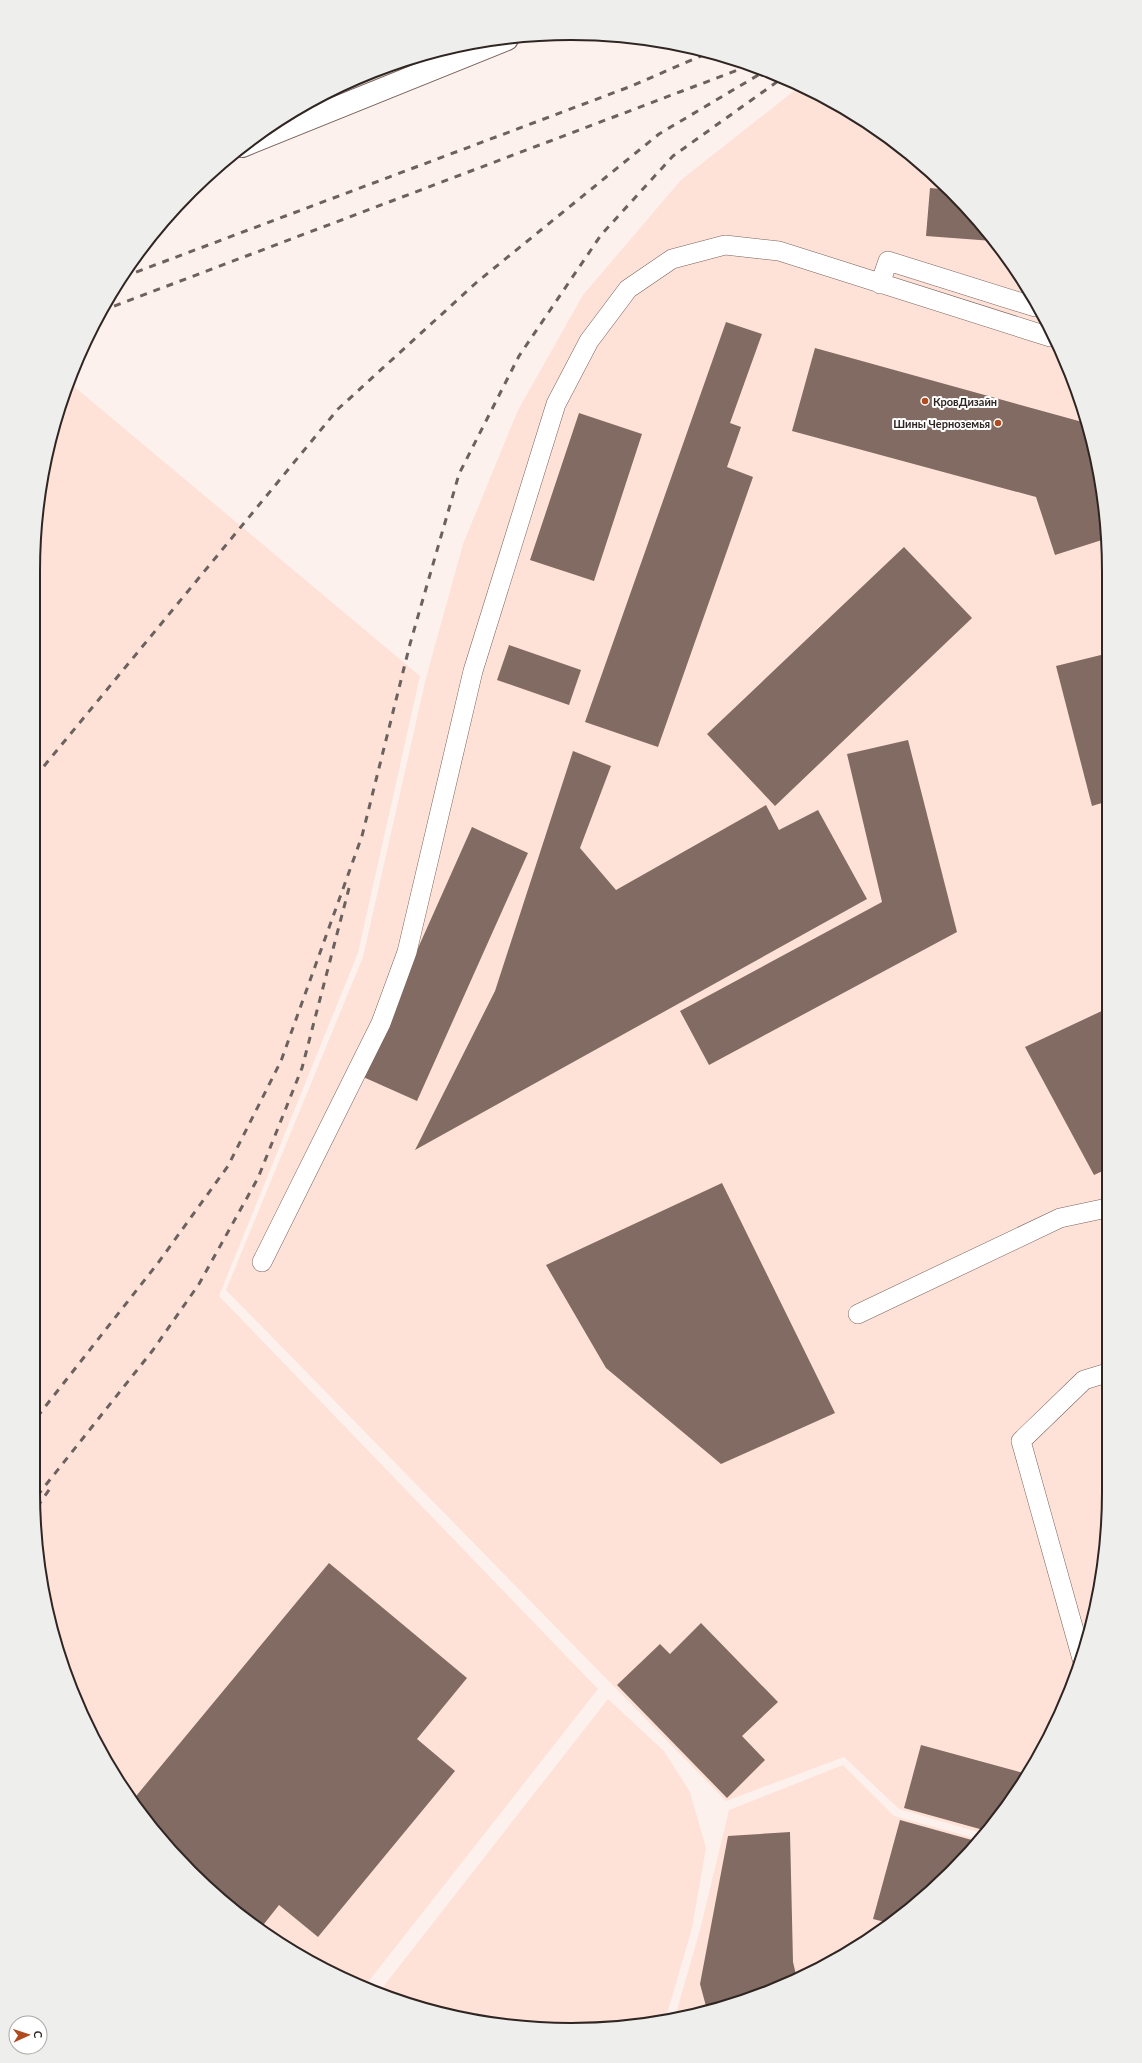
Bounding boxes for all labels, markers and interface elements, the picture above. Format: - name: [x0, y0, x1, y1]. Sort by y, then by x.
- place label: КровДизайн: [933, 395, 997, 408]
- marker: КровДизайн: [920, 396, 930, 406]
- place label: Шины Черноземья: [893, 417, 990, 430]
- marker: Шины Черноземья: [993, 418, 1003, 428]
- north arrow: [8, 2015, 48, 2055]
- text: С: [32, 2030, 45, 2039]

